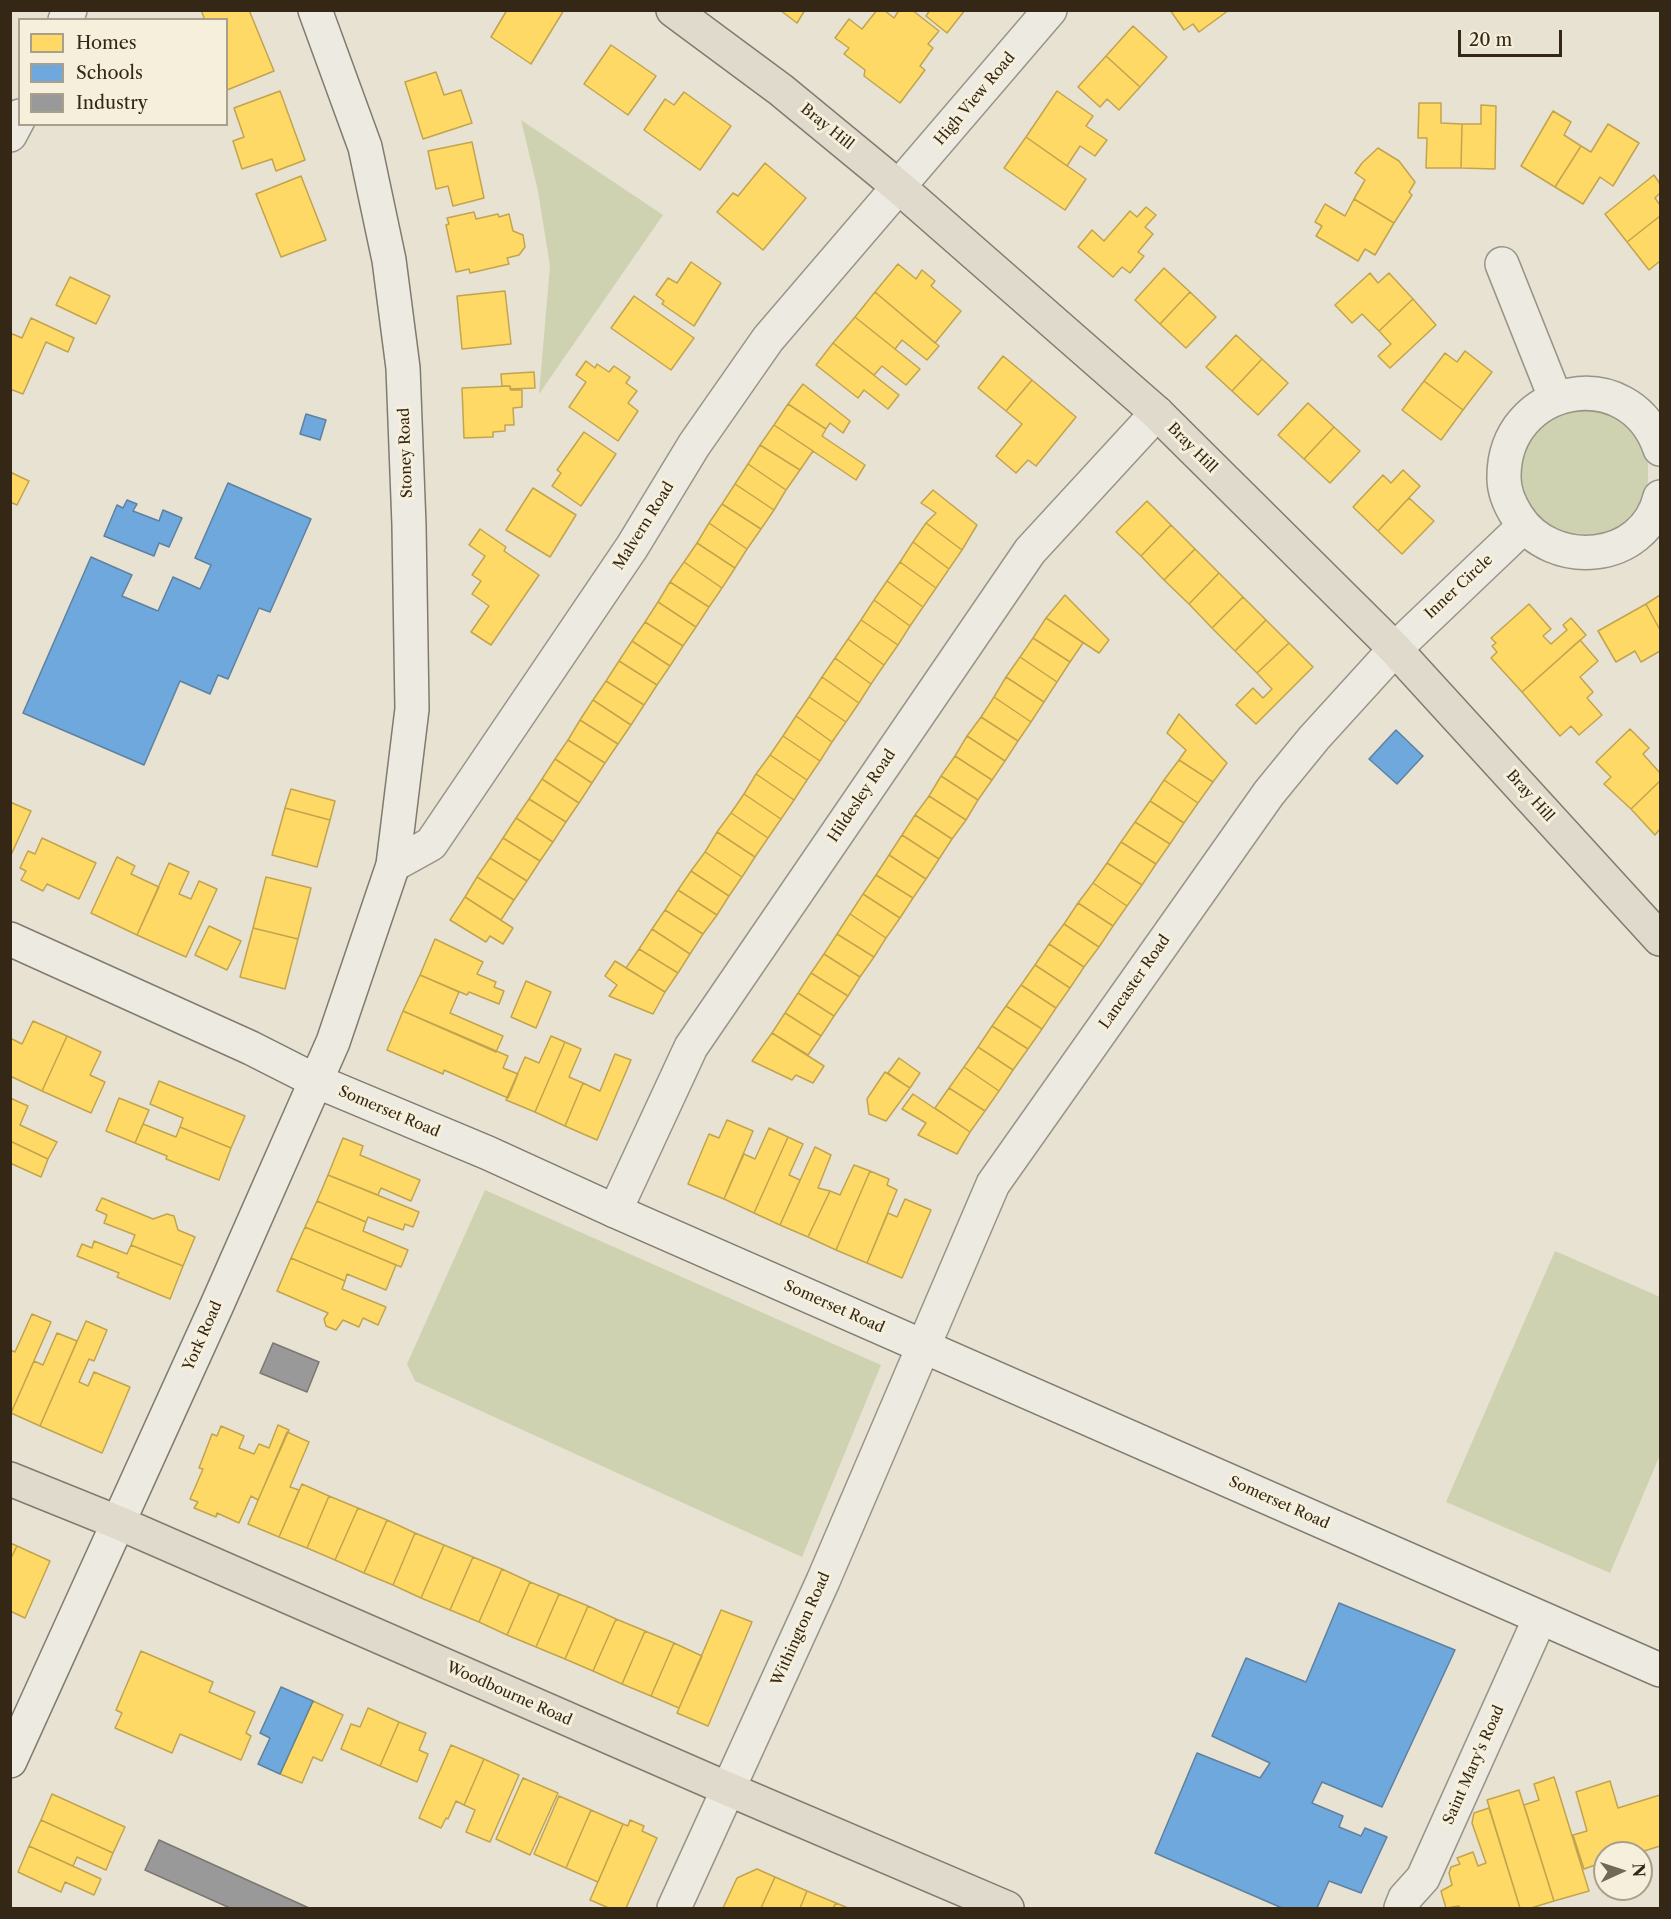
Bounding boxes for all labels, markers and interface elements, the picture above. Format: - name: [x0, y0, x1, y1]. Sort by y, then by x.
- legend: [18, 18, 228, 126]
- scale bar: [1461, 18, 1564, 56]
- text: 20 m: [1469, 29, 1512, 51]
- text: Homes: [76, 32, 137, 54]
- street label: High View Road: [931, 49, 1019, 149]
- text: Schools: [76, 62, 143, 84]
- text: Industry: [76, 92, 148, 114]
- street label: Bray Hill: [797, 100, 857, 154]
- street label: Stoney Road: [395, 408, 417, 498]
- street label: Bray Hill: [1163, 419, 1221, 477]
- street label: Malvern Road: [610, 479, 678, 573]
- street label: Inner Circle: [1421, 551, 1497, 623]
- street label: Hildesley Road: [824, 746, 900, 846]
- street label: Bray Hill: [1502, 767, 1558, 825]
- street label: Lancaster Road: [1096, 932, 1174, 1032]
- street label: Somerset Road: [336, 1083, 442, 1141]
- street label: Somerset Road: [781, 1277, 887, 1337]
- street label: York Road: [180, 1298, 226, 1374]
- street label: Somerset Road: [1226, 1473, 1332, 1533]
- street label: Withington Road: [768, 1569, 834, 1689]
- street label: Woodbourne Road: [444, 1658, 574, 1730]
- street label: Saint Mary's Road: [1440, 1703, 1508, 1827]
- north arrow: [1593, 1841, 1653, 1901]
- text: N: [1629, 1863, 1649, 1878]

